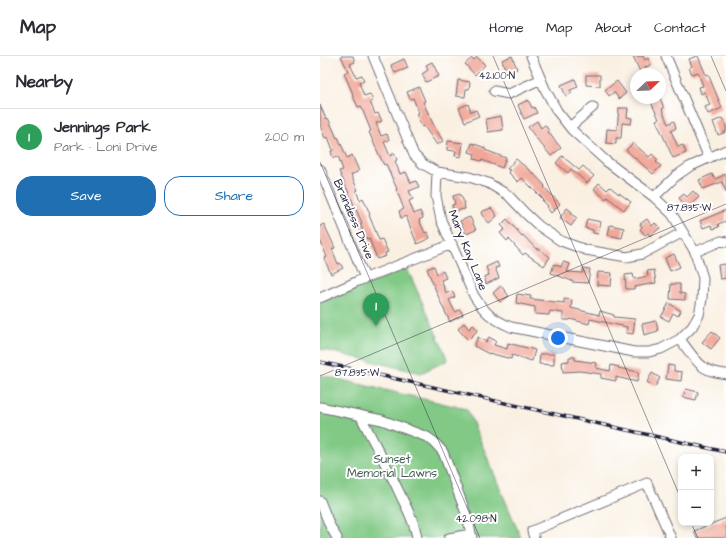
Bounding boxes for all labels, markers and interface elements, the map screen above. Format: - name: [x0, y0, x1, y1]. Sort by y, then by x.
- text: Map: [20, 14, 56, 41]
- text: Home: [489, 18, 524, 38]
- text: Map: [546, 18, 572, 38]
- text: About: [594, 18, 632, 38]
- text: Contact: [654, 18, 706, 38]
- north arrow: [630, 68, 666, 104]
- text: 42.100°N: [479, 69, 515, 83]
- text: Nearby: [16, 70, 73, 94]
- text: Jennings Park: [54, 117, 151, 138]
- text: 1: [28, 128, 30, 146]
- text: 200 m: [265, 128, 304, 146]
- text: Park · Loni Drive: [54, 138, 158, 156]
- button: Save: [16, 176, 156, 216]
- button: Share: [164, 176, 304, 216]
- street label: Brandess Drive: [329, 176, 378, 262]
- text: 87.835°W: [667, 201, 712, 215]
- street label: Mary Kay Lane: [443, 207, 492, 294]
- pin: 1: [363, 293, 389, 326]
- your location: [548, 328, 568, 348]
- text: 87.835°W: [335, 366, 380, 380]
- park label: Sunset Memorial Lawns: [347, 451, 437, 482]
- map controls: [678, 454, 714, 526]
- button: +: [678, 454, 714, 490]
- button: −: [678, 490, 714, 526]
- text: 42.098°N: [456, 512, 496, 526]

